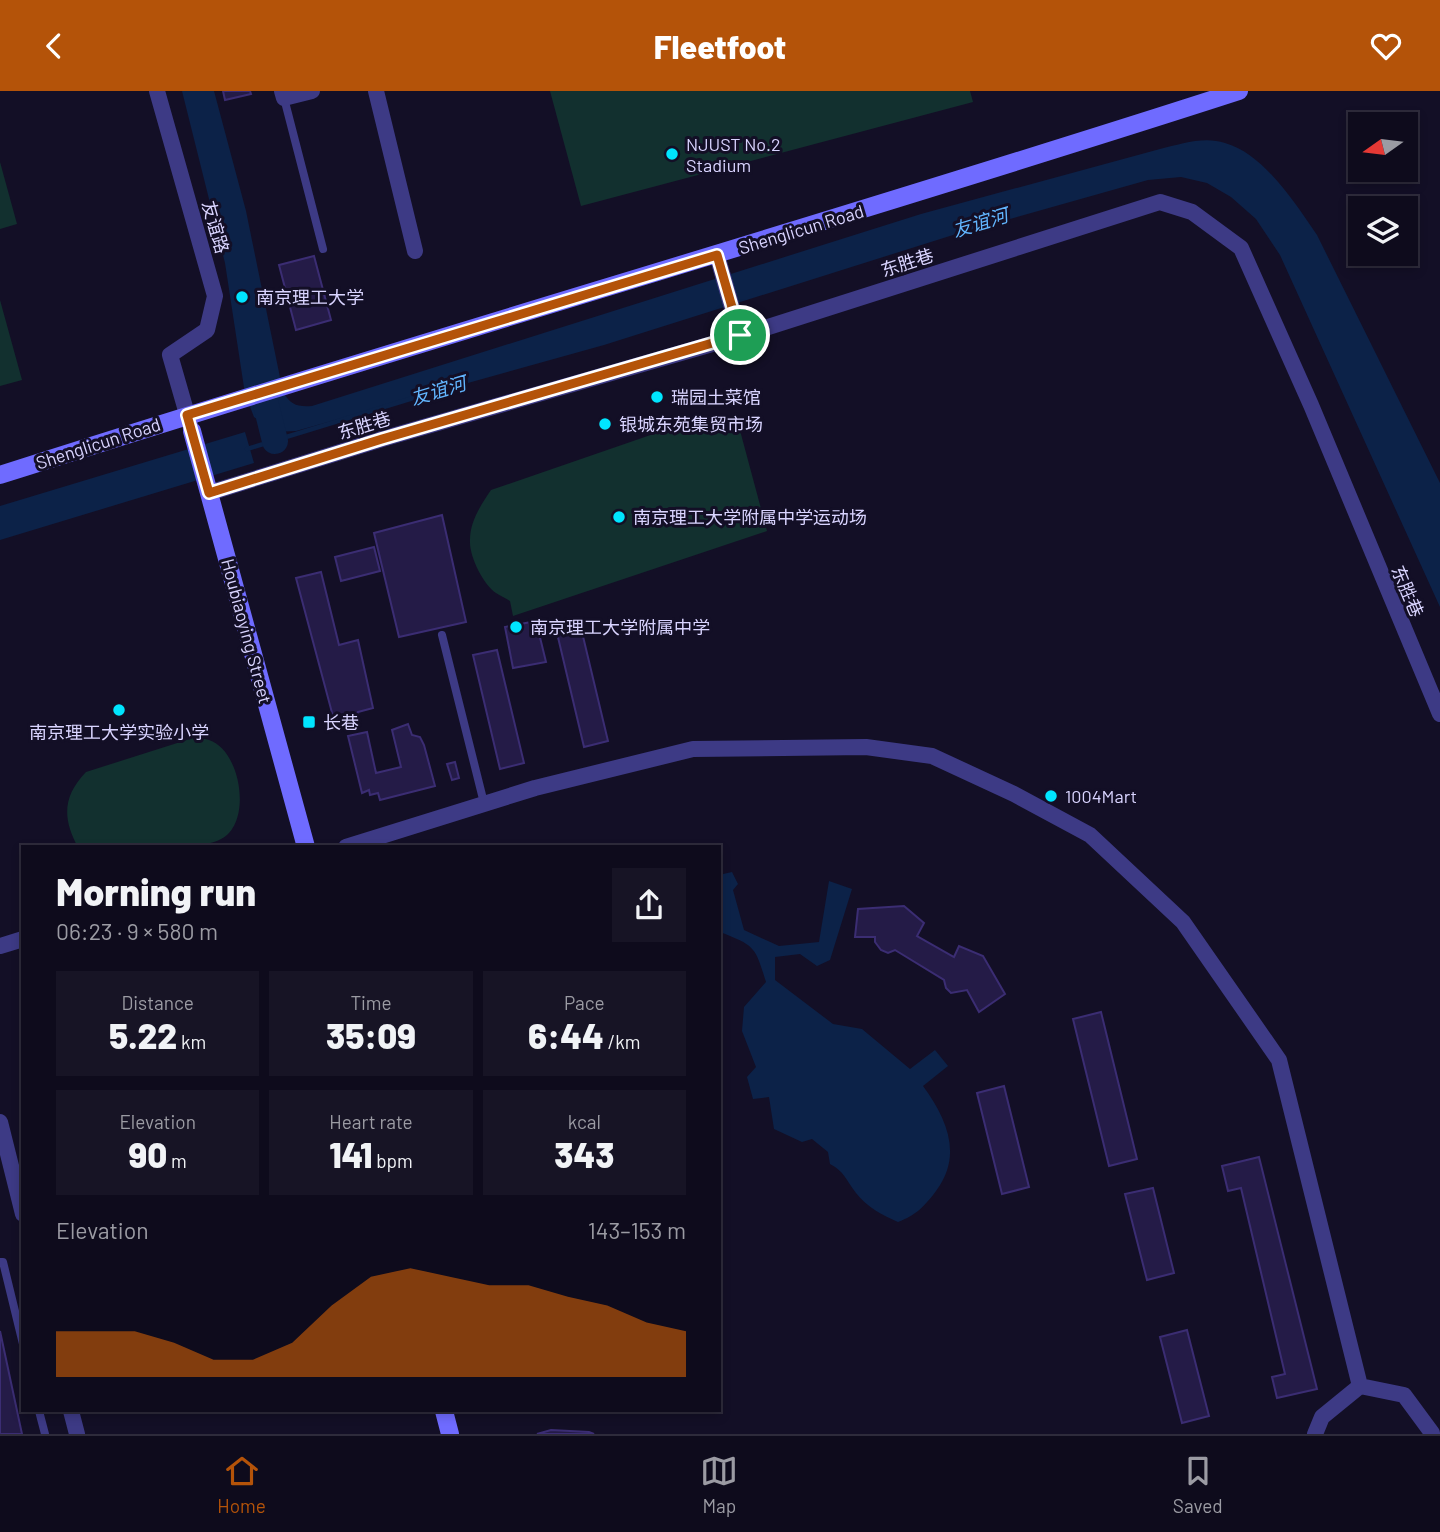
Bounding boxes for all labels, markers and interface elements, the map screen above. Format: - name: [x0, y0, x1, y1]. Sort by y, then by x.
- icon: back: [35, 27, 73, 65]
- text: Fleetfoot: [654, 27, 786, 65]
- icon: heart: [1367, 27, 1405, 65]
- north arrow: [1348, 112, 1418, 182]
- map controls: [1348, 112, 1418, 266]
- place label: NJUST No.2 Stadium: [686, 133, 781, 176]
- marker: NJUST No.2 Stadium: [664, 146, 680, 162]
- button: layers: [1348, 196, 1418, 266]
- street label: 友谊路: [198, 198, 234, 256]
- street label: Shenglicun Road: [736, 199, 866, 259]
- water label: 友谊河: [949, 202, 1014, 241]
- street label: 东胜巷: [878, 243, 936, 281]
- place label: 南京理工大学: [256, 286, 364, 308]
- marker: 南京理工大学: [234, 289, 250, 305]
- pin: [710, 305, 770, 365]
- icon: arrive: [721, 316, 759, 354]
- water label: 友谊河: [407, 370, 472, 409]
- place label: 瑞园土菜馆: [671, 386, 761, 408]
- marker: 瑞园土菜馆: [649, 389, 665, 405]
- street label: 东胜巷: [335, 407, 393, 443]
- street label: Shenglicun Road: [33, 412, 163, 474]
- place label: 银城东苑集贸市场: [619, 413, 763, 435]
- marker: 银城东苑集贸市场: [597, 416, 613, 432]
- place label: 南京理工大学附属中学运动场: [633, 506, 867, 528]
- marker: 南京理工大学附属中学运动场: [611, 509, 627, 525]
- street label: Houbiaoying Street: [217, 556, 277, 706]
- street label: 东胜巷: [1387, 562, 1429, 620]
- place label: 南京理工大学附属中学: [530, 616, 710, 638]
- marker: 南京理工大学附属中学: [508, 619, 524, 635]
- marker: 南京理工大学实验小学: [111, 702, 127, 718]
- place label: 长巷: [323, 711, 359, 733]
- marker: 长巷: [301, 714, 317, 730]
- place label: 南京理工大学实验小学: [29, 721, 209, 743]
- place label: 1004Mart: [1065, 785, 1137, 807]
- marker: 1004Mart: [1043, 788, 1059, 804]
- text: Morning run: [56, 868, 256, 914]
- button: share: [612, 868, 686, 942]
- text: 06:23 · 9 × 580 m: [56, 917, 218, 945]
- text: Distance: [121, 991, 194, 1014]
- text: Time: [350, 991, 392, 1014]
- text: Pace: [564, 991, 605, 1014]
- text: 5.22: [109, 1014, 177, 1056]
- text: 35:09: [326, 1014, 416, 1056]
- text: 6:44: [528, 1014, 604, 1056]
- text: km: [177, 1030, 206, 1053]
- text: /km: [604, 1030, 641, 1053]
- text: Elevation: [119, 1110, 196, 1133]
- text: Heart rate: [329, 1110, 413, 1133]
- text: kcal: [568, 1110, 601, 1133]
- text: 90: [129, 1133, 167, 1175]
- text: 141: [329, 1133, 372, 1175]
- text: 343: [554, 1133, 614, 1175]
- text: m: [167, 1149, 187, 1172]
- text: bpm: [372, 1149, 413, 1172]
- text: Elevation: [56, 1216, 149, 1244]
- text: 143–153 m: [588, 1216, 686, 1244]
- tab: Home: [217, 1452, 266, 1517]
- tab: Map: [700, 1452, 738, 1517]
- tab: Saved: [1173, 1452, 1223, 1517]

